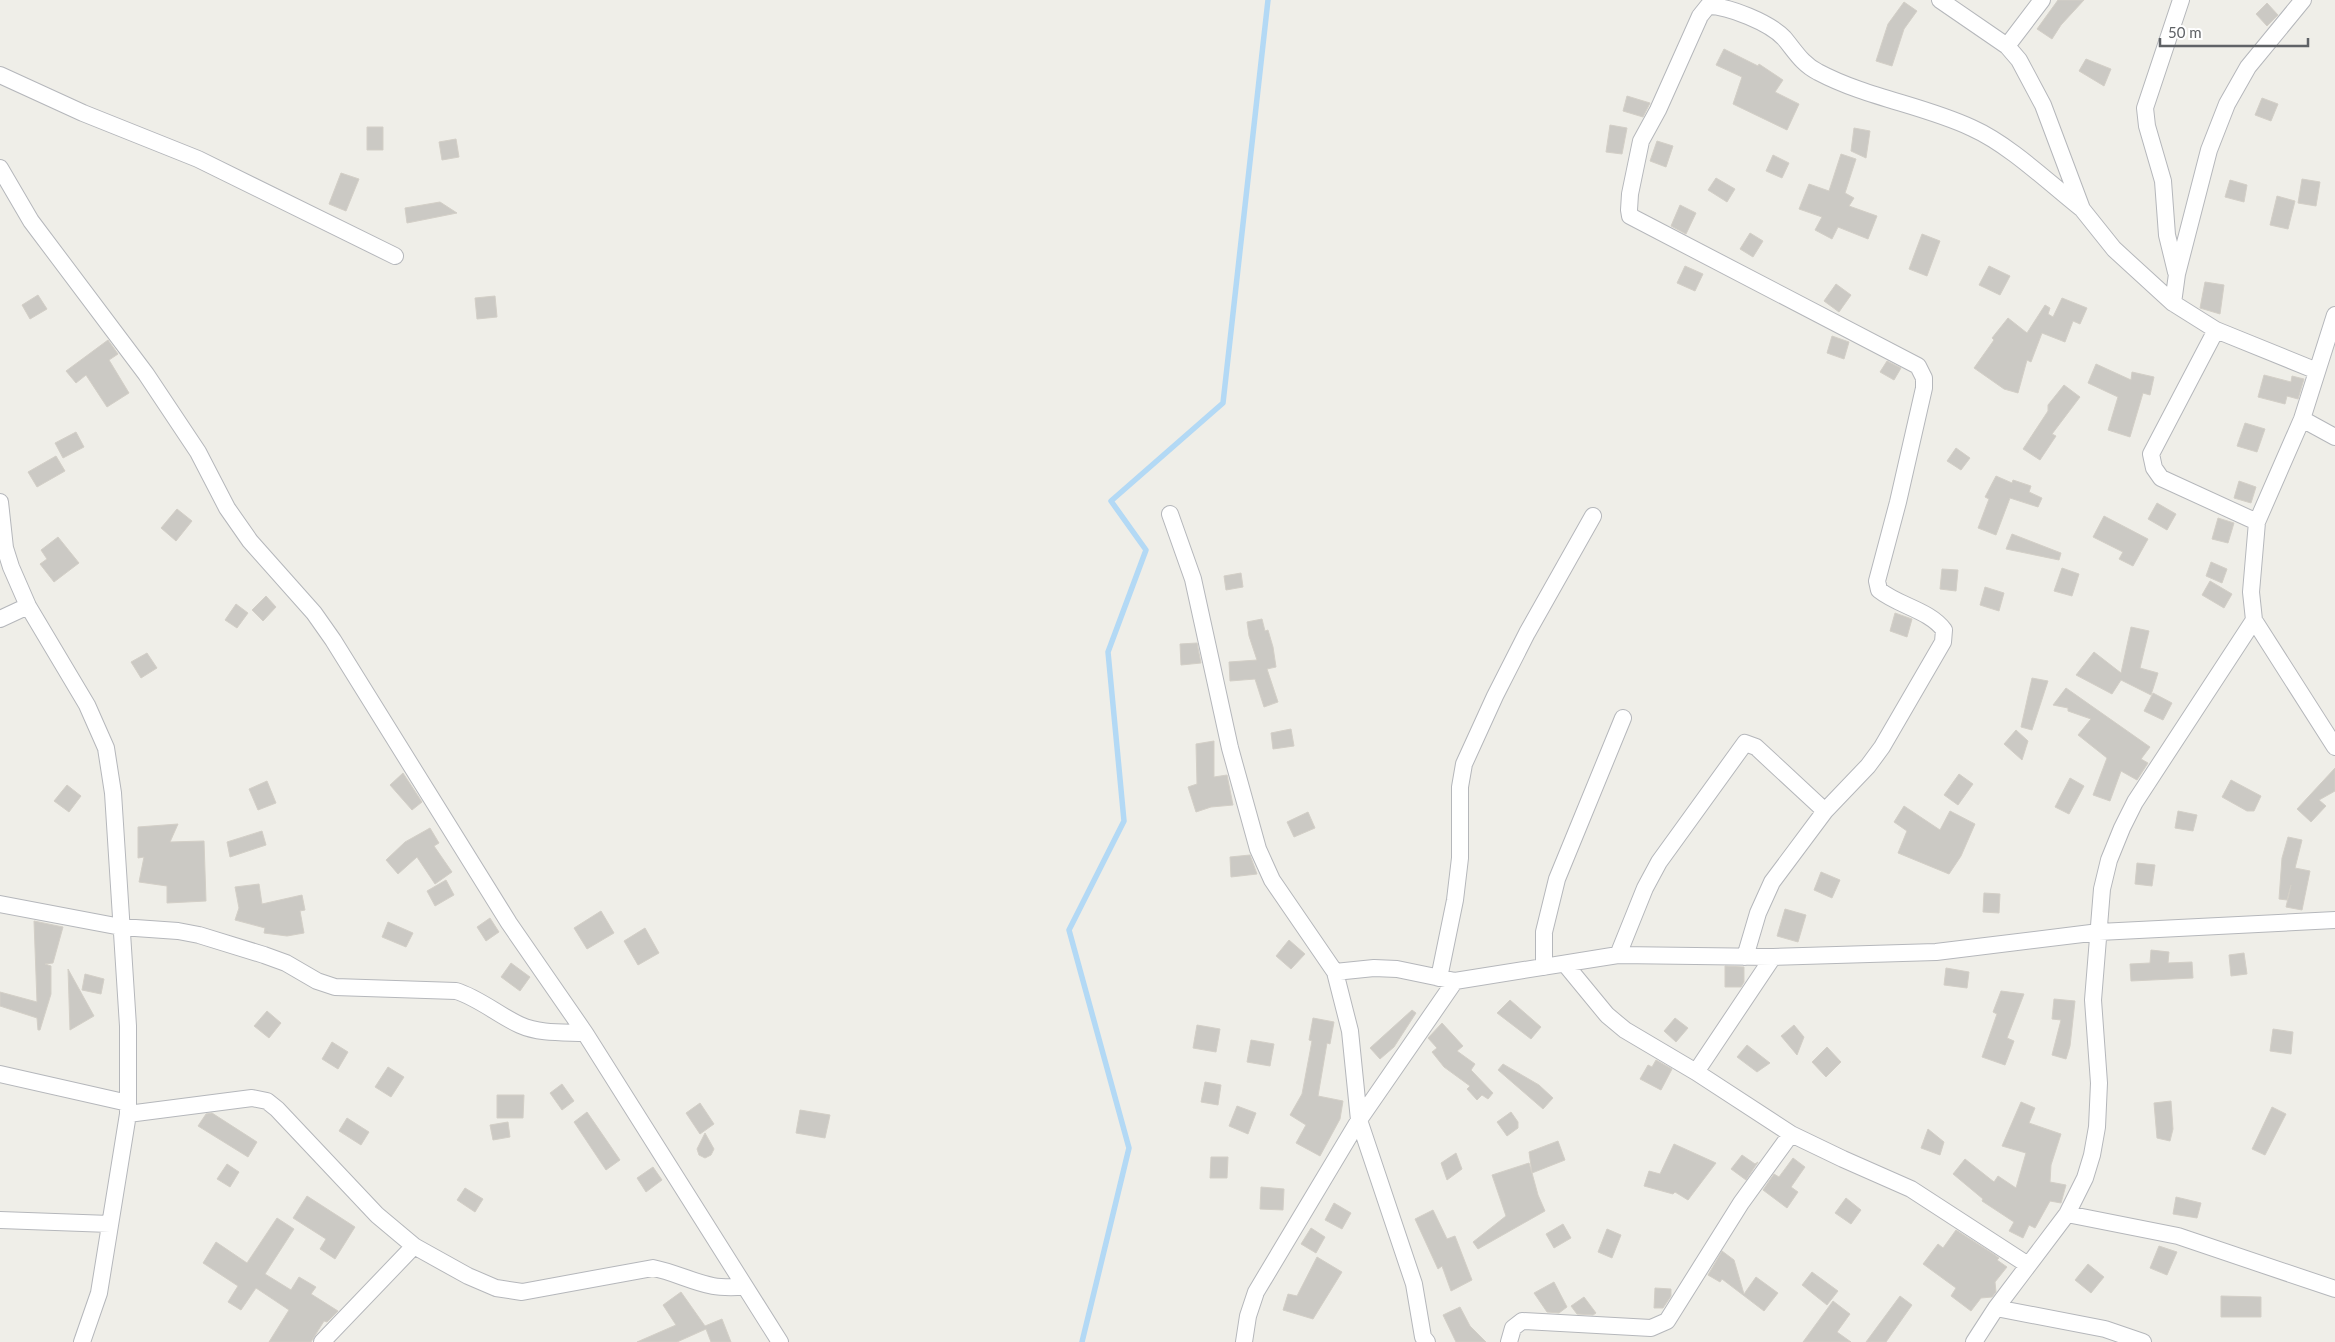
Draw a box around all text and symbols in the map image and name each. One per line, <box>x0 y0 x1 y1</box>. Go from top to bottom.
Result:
scale bar <box>2160 15 2308 47</box>
text: 50 m <box>2168 23 2202 41</box>

